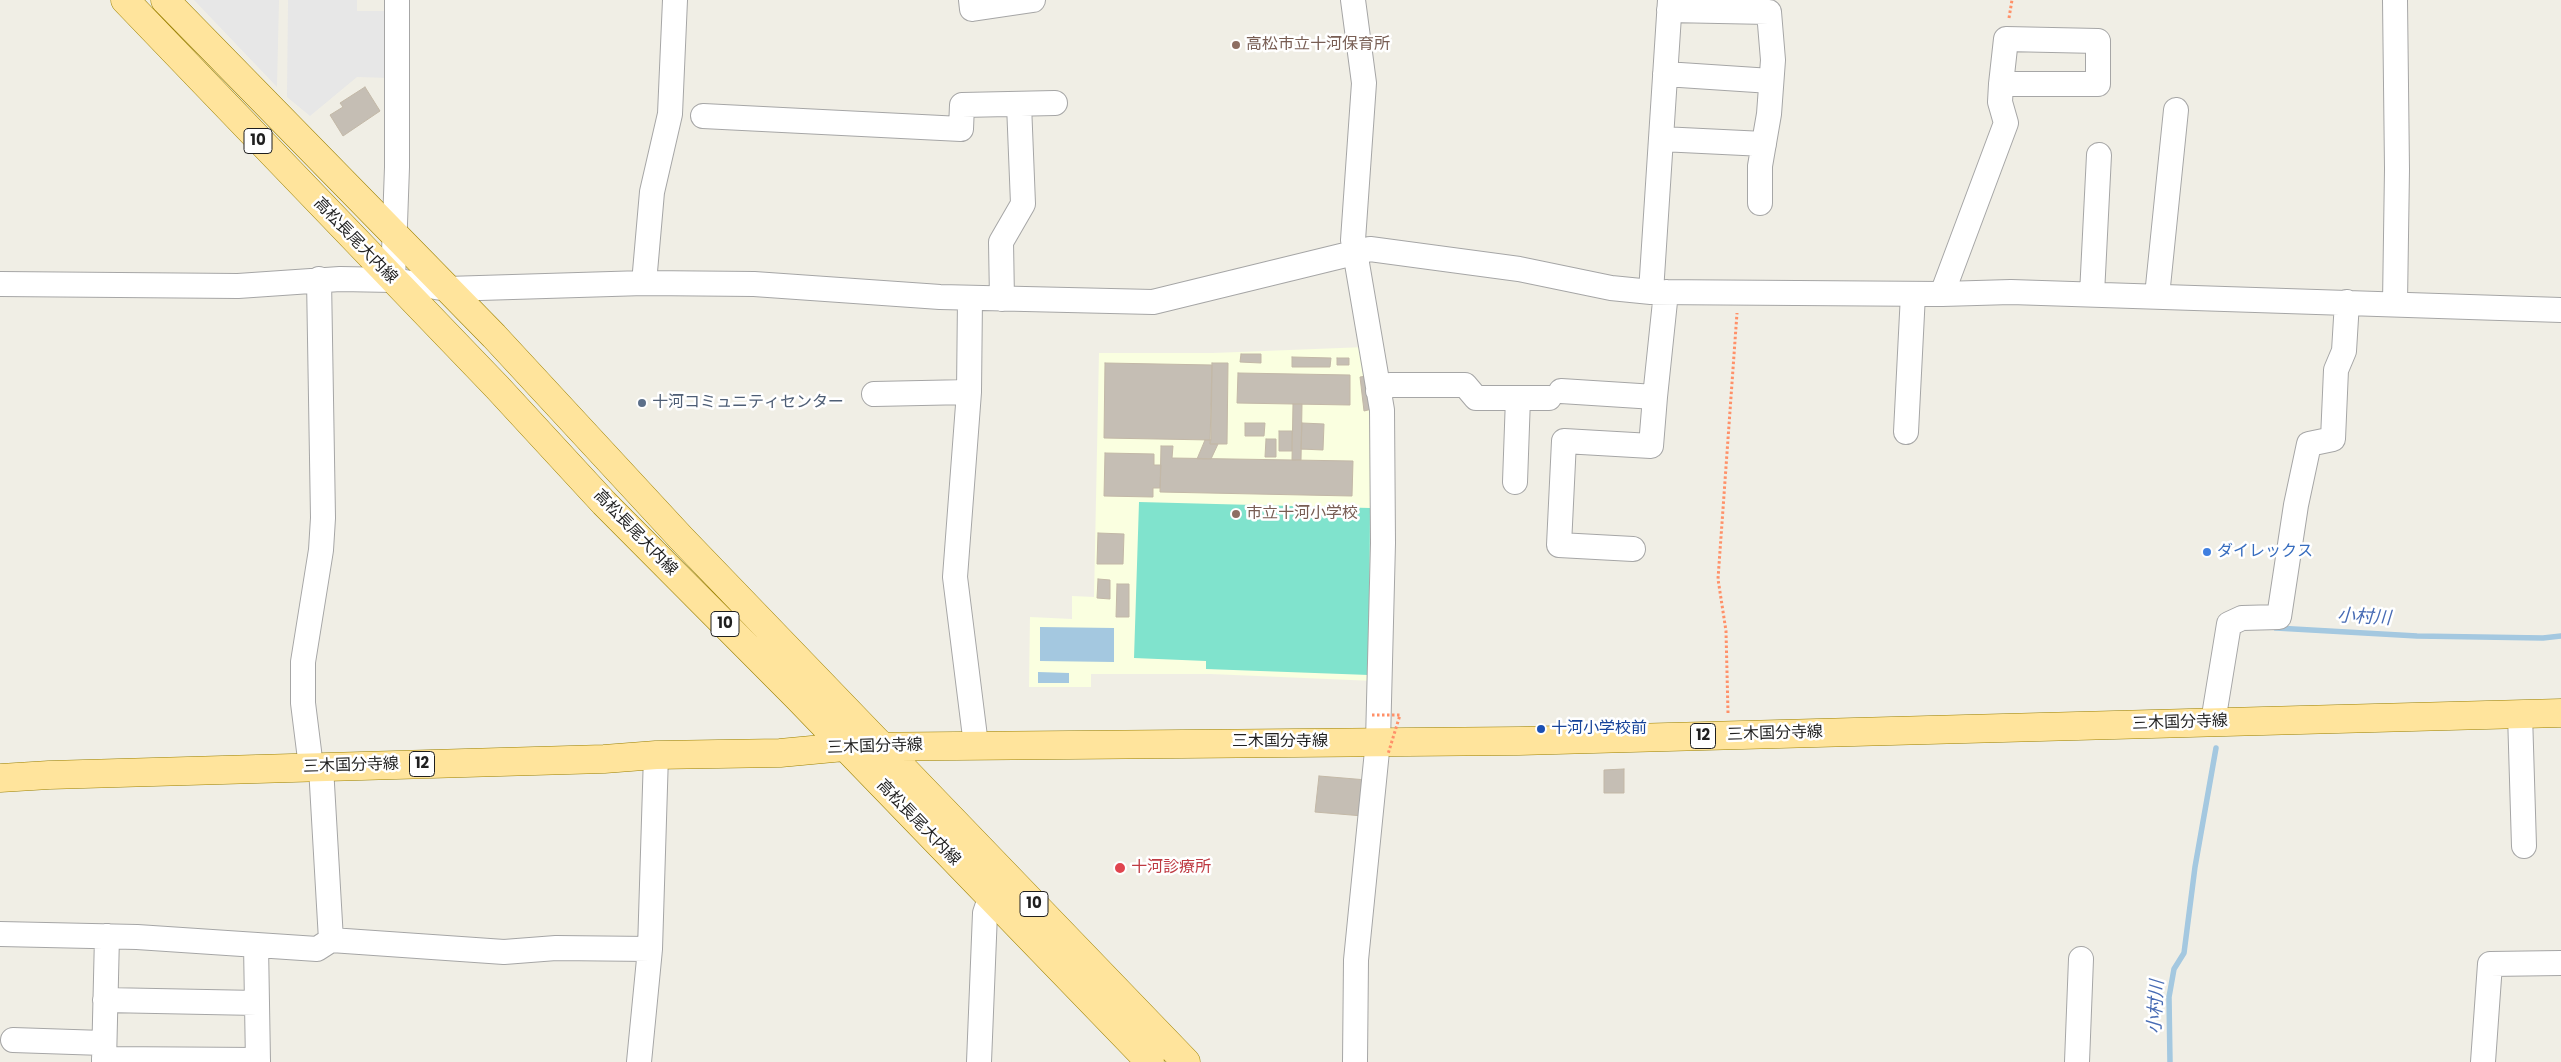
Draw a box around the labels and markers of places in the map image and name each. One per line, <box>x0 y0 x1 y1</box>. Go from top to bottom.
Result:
place label: 高松市立十河保育所 <box>1246 35 1390 55</box>
marker: 高松市立十河保育所 <box>1230 39 1242 51</box>
place label: 十河コミュニティセンター <box>652 393 844 413</box>
marker: 十河コミュニティセンター <box>636 397 648 409</box>
place label: 市立十河小学校 <box>1246 504 1358 524</box>
marker: 市立十河小学校 <box>1230 508 1242 520</box>
place label: ダイレックス <box>2217 542 2313 562</box>
marker: ダイレックス <box>2201 546 2213 558</box>
place label: 十河小学校前 <box>1551 719 1647 739</box>
marker: 十河小学校前 <box>1535 723 1547 735</box>
place label: 十河診療所 <box>1131 858 1211 878</box>
marker: 十河診療所 <box>1113 861 1127 875</box>

